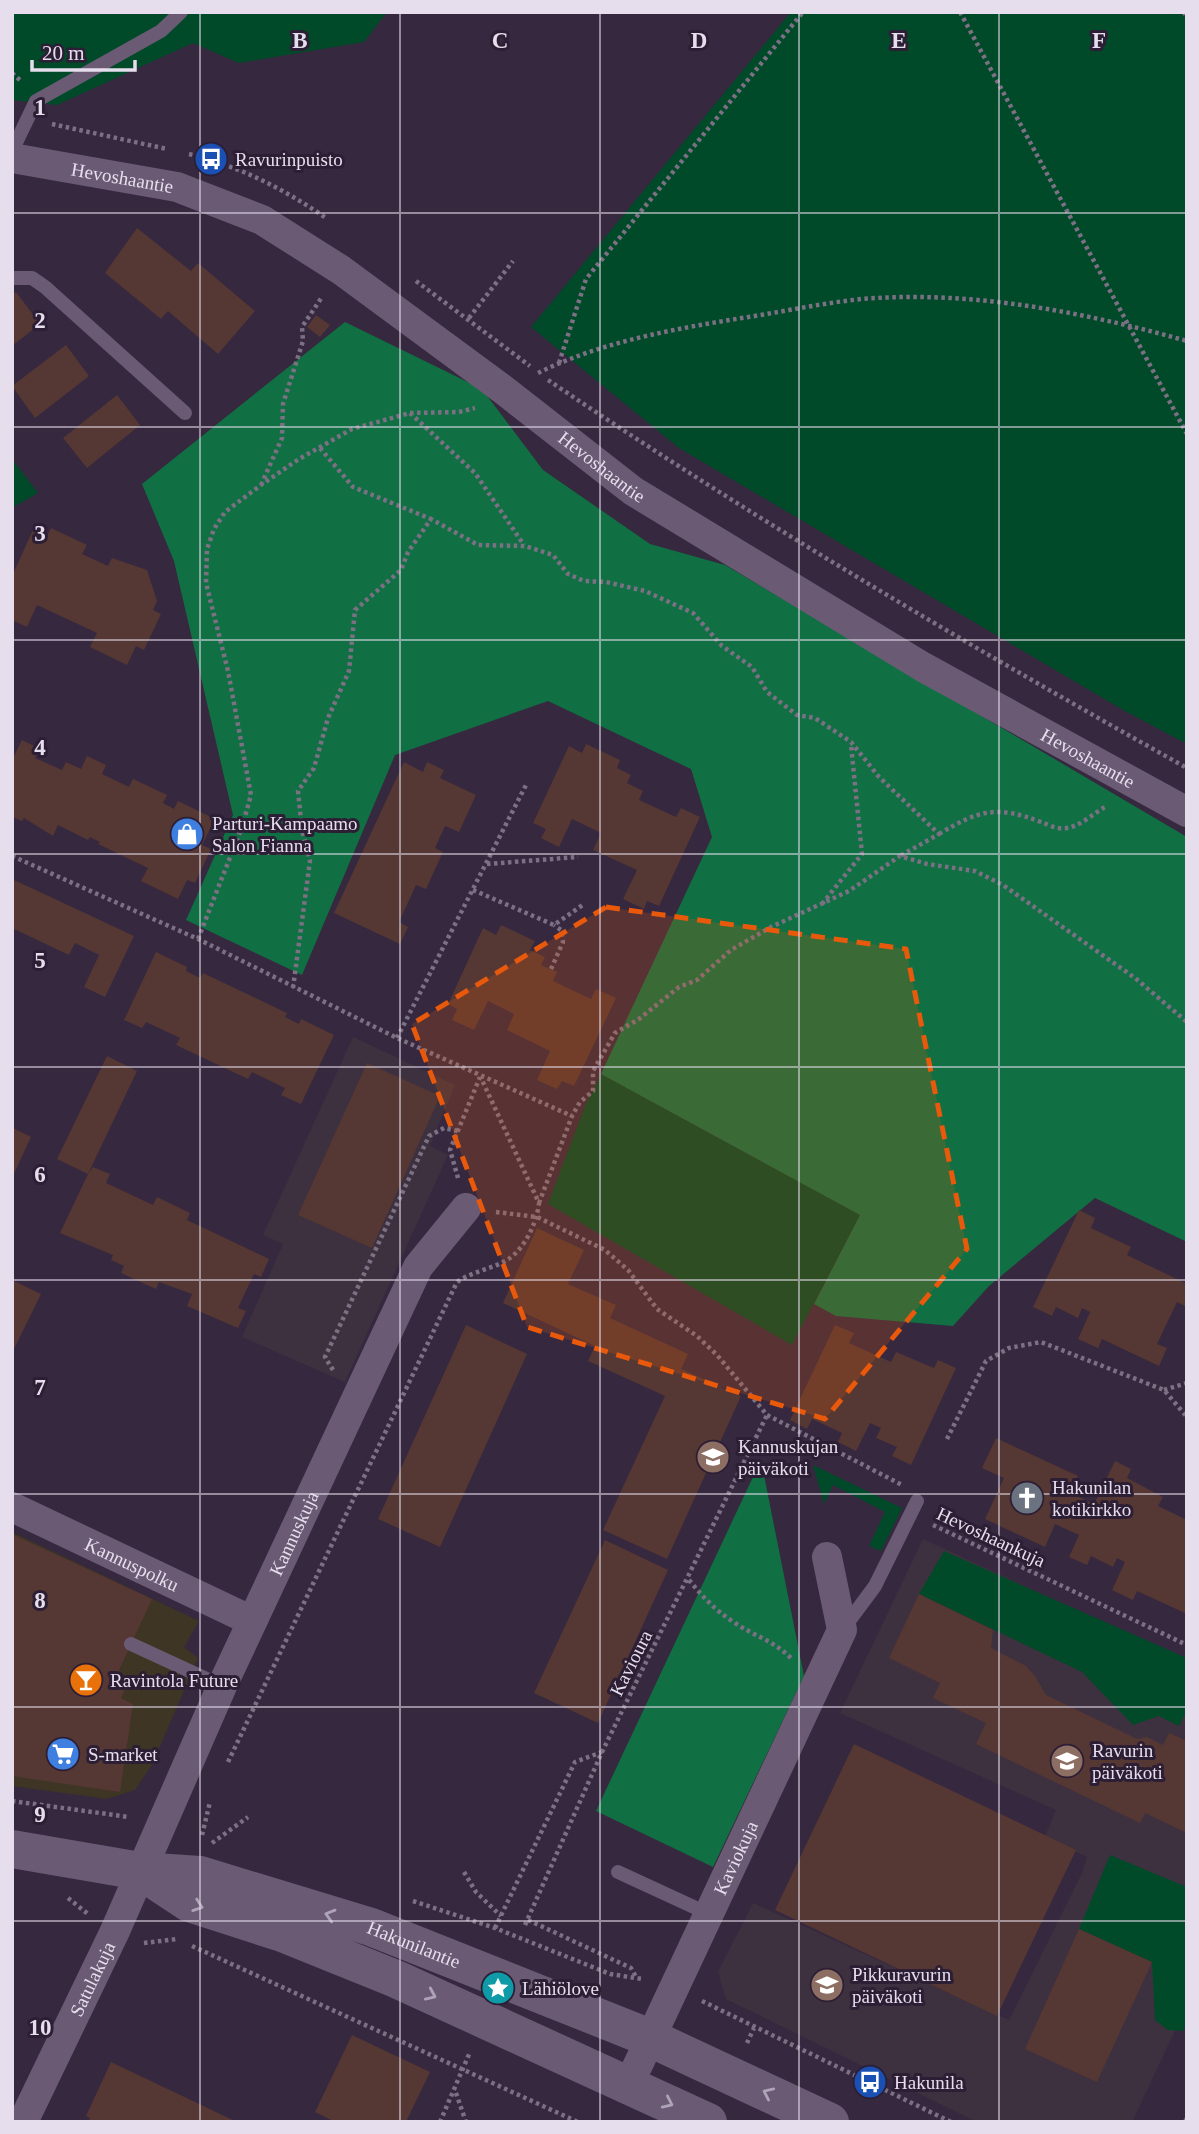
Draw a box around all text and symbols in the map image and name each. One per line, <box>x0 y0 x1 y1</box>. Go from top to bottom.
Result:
scale bar <box>32 28 135 72</box>
text: B <box>292 28 308 53</box>
text: C <box>492 28 508 53</box>
text: D <box>691 28 707 53</box>
text: E <box>891 28 907 53</box>
text: F <box>1092 28 1106 53</box>
text: 20 m <box>42 41 85 65</box>
text: 1 <box>34 95 46 120</box>
bus stop icon: Ravurinpuisto <box>192 140 230 178</box>
place label: Ravurinpuisto <box>235 149 343 170</box>
street label: Hevoshaantie <box>70 158 175 197</box>
text: 2 <box>34 308 46 333</box>
street label: Hevoshaantie <box>555 427 649 506</box>
text: 3 <box>34 521 46 546</box>
street label: Hevoshaantie <box>1038 724 1138 792</box>
text: 4 <box>34 735 46 760</box>
place label: Parturi-Kampaamo Salon Fianna <box>212 813 358 856</box>
shop icon: Parturi-Kampaamo Salon Fianna <box>168 815 206 853</box>
text: 5 <box>34 948 46 973</box>
text: 6 <box>34 1162 46 1187</box>
text: 7 <box>34 1375 46 1400</box>
place label: Kannuskujan päiväkoti <box>738 1436 839 1479</box>
school or university icon: Kannuskujan päiväkoti <box>694 1438 732 1476</box>
place label: Hakunilan kotikirkko <box>1052 1477 1132 1520</box>
church icon: Hakunilan kotikirkko <box>1008 1479 1046 1517</box>
street label: Kannuskuja <box>265 1487 322 1579</box>
street label: Hevoshaankuja <box>933 1503 1049 1572</box>
street label: Kannuspolku <box>82 1533 183 1596</box>
text: 8 <box>34 1588 46 1613</box>
street label: Kavioura <box>606 1626 657 1699</box>
bar icon: Ravintola Future <box>67 1661 105 1699</box>
place label: Ravintola Future <box>110 1670 238 1691</box>
supermarket icon: S-market <box>44 1735 82 1773</box>
place label: Ravurin päiväkoti <box>1092 1740 1163 1783</box>
school or university icon: Ravurin päiväkoti <box>1048 1742 1086 1780</box>
place label: S-market <box>88 1744 158 1765</box>
text: 9 <box>34 1802 46 1827</box>
street label: Kaviokuja <box>709 1817 762 1898</box>
one-way arrow <box>192 1898 204 1912</box>
one-way arrow <box>325 1909 337 1924</box>
street label: Hakunilantie <box>364 1916 463 1972</box>
street label: Satulakuja <box>65 1938 119 2019</box>
place label: Pikkuravurin päiväkoti <box>852 1964 952 2007</box>
school or university icon: Pikkuravurin päiväkoti <box>808 1966 846 2004</box>
place icon: Lähiölove <box>479 1969 517 2007</box>
place label: Lähiölove <box>522 1978 599 1999</box>
one-way arrow <box>424 1987 436 2001</box>
text: 10 <box>29 2015 52 2040</box>
bus stop icon: Hakunila <box>851 2063 889 2101</box>
place label: Hakunila <box>894 2072 964 2093</box>
one-way arrow <box>763 2087 775 2101</box>
one-way arrow <box>661 2095 674 2109</box>

